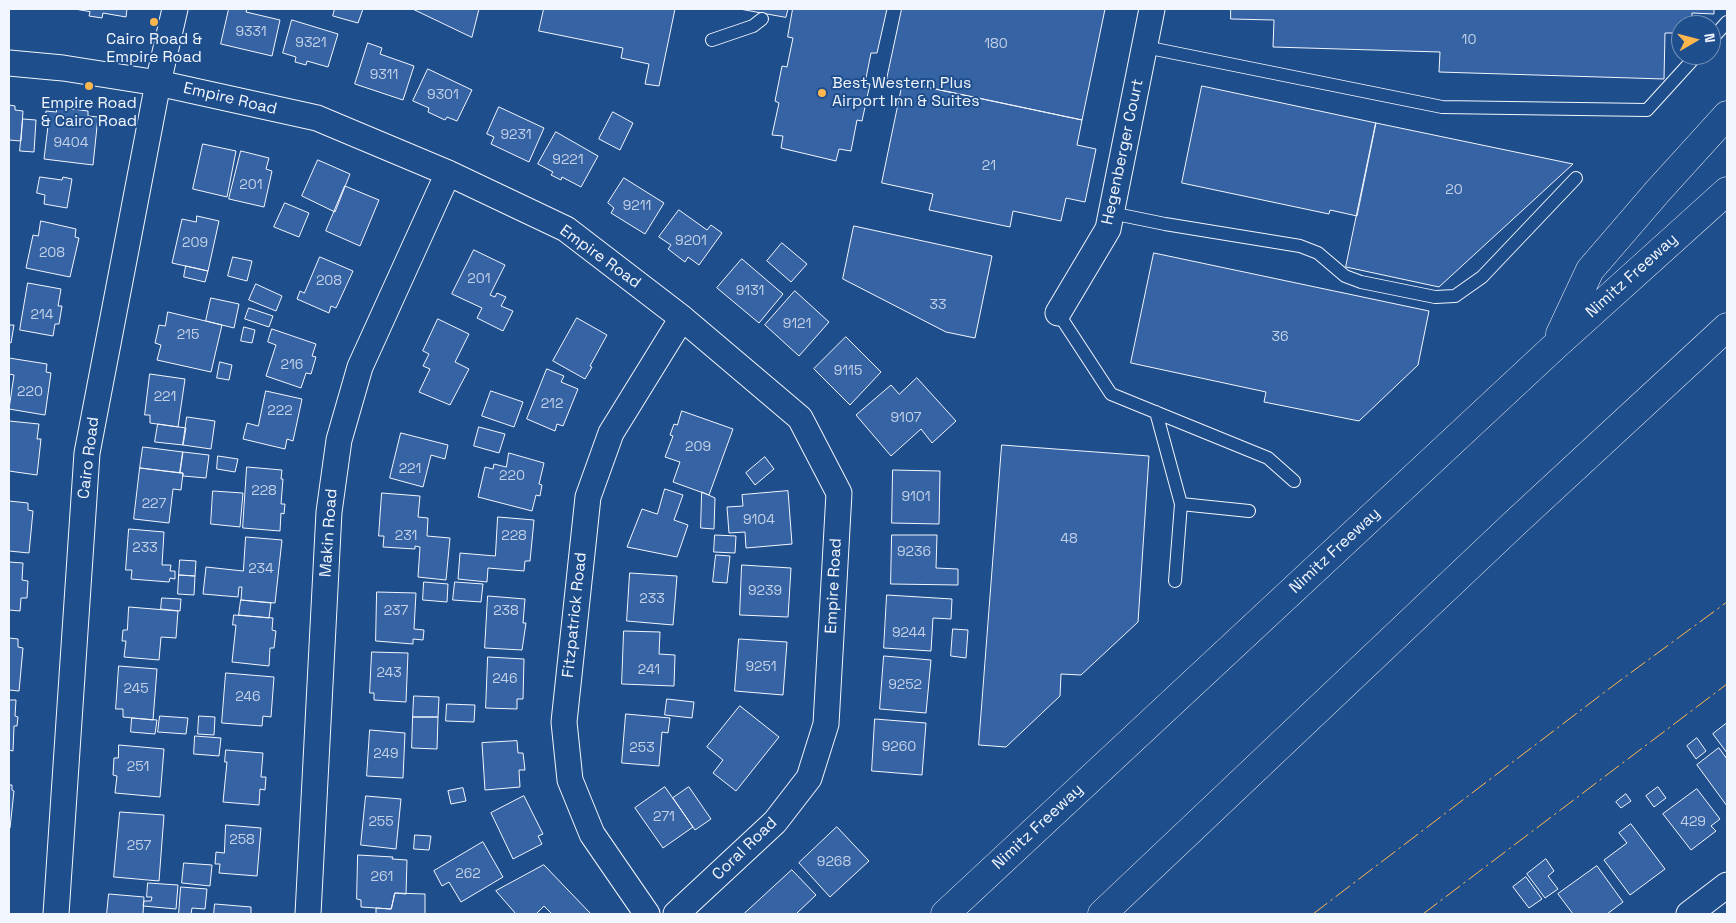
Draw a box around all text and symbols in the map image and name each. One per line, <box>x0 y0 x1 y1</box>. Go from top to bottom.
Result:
north arrow <box>1671 15 1721 65</box>
marker: Cairo Road & Empire Road <box>148 16 160 28</box>
house number: 9331 <box>235 24 267 40</box>
place label: Cairo Road & Empire Road <box>106 30 202 68</box>
house number: 10 <box>1462 32 1476 48</box>
text: N <box>1700 32 1719 44</box>
house number: 9321 <box>295 35 327 51</box>
house number: 180 <box>984 36 1008 52</box>
house number: 9311 <box>370 67 398 83</box>
place label: Best Western Plus Airport Inn & Suites <box>832 74 980 112</box>
street label: Hegenberger Court <box>1098 77 1148 227</box>
street label: Empire Road <box>181 79 279 119</box>
marker: Empire Road & Cairo Road <box>83 80 95 92</box>
house number: 9301 <box>427 87 459 103</box>
marker: Best Western Plus Airport Inn & Suites <box>816 87 828 99</box>
place label: Empire Road & Cairo Road <box>41 94 137 132</box>
house number: 9231 <box>500 127 532 143</box>
house number: 9404 <box>53 135 89 151</box>
house number: 9221 <box>552 152 584 168</box>
house number: 21 <box>982 158 996 174</box>
house number: 201 <box>239 177 263 193</box>
house number: 20 <box>1445 182 1463 198</box>
house number: 9211 <box>623 198 651 214</box>
street label: Empire Road <box>556 221 644 293</box>
street label: Nimitz Freeway <box>1582 230 1682 322</box>
house number: 9201 <box>675 233 707 249</box>
house number: 209 <box>182 235 208 251</box>
house number: 208 <box>39 245 65 261</box>
house number: 201 <box>467 271 491 287</box>
house number: 208 <box>316 273 342 289</box>
house number: 9131 <box>736 283 764 299</box>
house number: 33 <box>930 297 946 313</box>
house number: 214 <box>30 307 54 323</box>
house number: 9121 <box>783 316 811 332</box>
house number: 215 <box>177 327 199 343</box>
house number: 36 <box>1271 329 1289 345</box>
house number: 216 <box>281 357 303 373</box>
house number: 9115 <box>834 363 862 379</box>
house number: 220 <box>17 384 43 400</box>
house number: 221 <box>154 389 176 405</box>
house number: 212 <box>541 396 563 412</box>
house number: 222 <box>267 403 293 419</box>
house number: 9107 <box>890 410 922 426</box>
street label: Cairo Road <box>74 416 104 500</box>
house number: 209 <box>685 439 711 455</box>
house number: 221 <box>399 461 421 477</box>
house number: 220 <box>499 468 525 484</box>
house number: 228 <box>251 483 277 499</box>
street label: Makin Road <box>316 488 342 578</box>
house number: 9101 <box>901 489 931 505</box>
house number: 227 <box>142 496 166 512</box>
street label: Nimitz Freeway <box>1286 504 1384 598</box>
house number: 9104 <box>743 512 775 528</box>
house number: 231 <box>395 528 417 544</box>
house number: 228 <box>501 528 527 544</box>
house number: 48 <box>1060 531 1078 547</box>
street label: Empire Road <box>822 538 846 634</box>
house number: 233 <box>132 540 158 556</box>
house number: 9236 <box>897 544 931 560</box>
street label: Fitzpatrick Road <box>559 551 591 679</box>
house number: 234 <box>248 561 274 577</box>
house number: 9239 <box>748 583 782 599</box>
house number: 233 <box>639 591 665 607</box>
house number: 237 <box>384 603 408 619</box>
house number: 238 <box>493 603 519 619</box>
house number: 9244 <box>892 625 926 641</box>
house number: 9251 <box>745 659 777 675</box>
house number: 241 <box>638 662 660 678</box>
house number: 243 <box>376 665 402 681</box>
house number: 246 <box>492 671 518 687</box>
house number: 9252 <box>888 677 922 693</box>
house number: 245 <box>123 681 149 697</box>
house number: 246 <box>235 689 261 705</box>
house number: 9260 <box>882 739 916 755</box>
house number: 253 <box>629 740 655 756</box>
house number: 249 <box>373 746 399 762</box>
house number: 251 <box>127 759 149 775</box>
street label: Nimitz Freeway <box>989 780 1087 874</box>
house number: 271 <box>653 809 675 825</box>
street label: Coral Road <box>709 813 781 885</box>
house number: 255 <box>368 814 394 830</box>
house number: 429 <box>1680 814 1706 830</box>
house number: 258 <box>229 832 255 848</box>
house number: 257 <box>127 838 151 854</box>
house number: 9268 <box>817 854 851 870</box>
house number: 262 <box>455 866 481 882</box>
house number: 261 <box>371 869 393 885</box>

